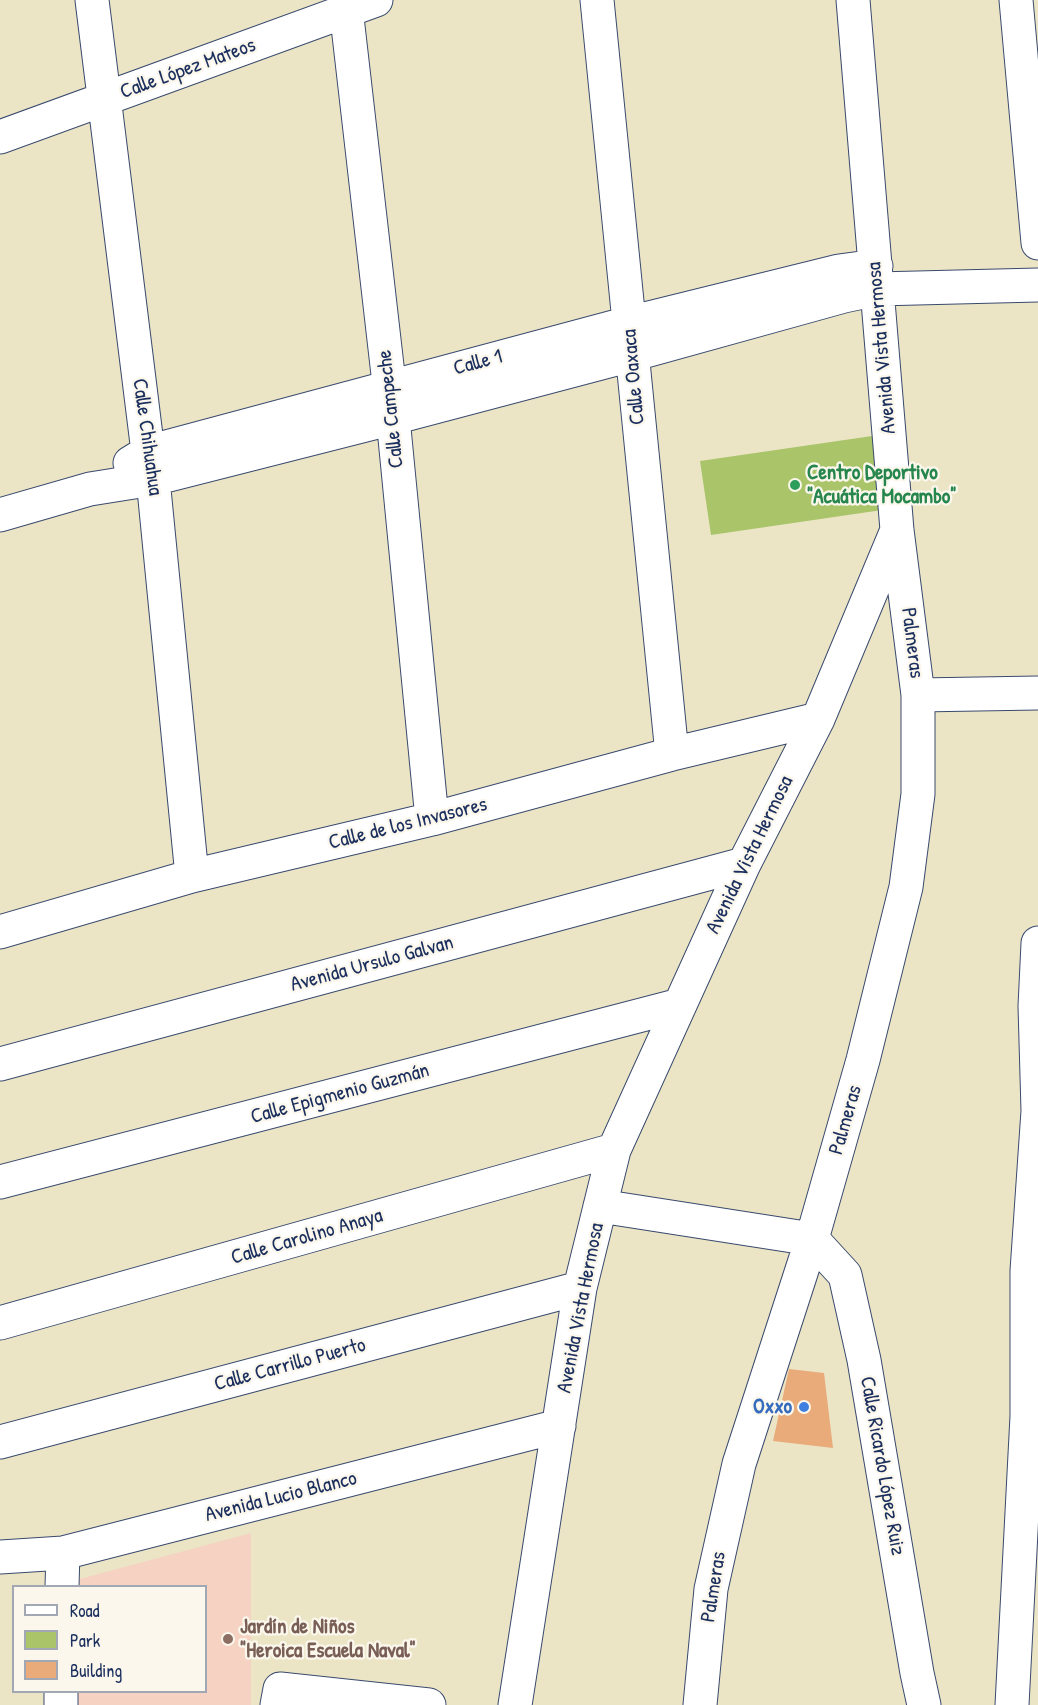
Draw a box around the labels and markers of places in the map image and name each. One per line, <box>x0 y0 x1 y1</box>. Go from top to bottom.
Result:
place label: Centro Deportivo "Acuática Mocambo" <box>807 460 957 510</box>
marker: Centro Deportivo "Acuática Mocambo" <box>788 478 802 492</box>
place label: Oxxo <box>753 1394 792 1420</box>
marker: Oxxo <box>797 1400 811 1414</box>
place label: Jardín de Niños "Heroica Escuela Naval" <box>240 1614 416 1664</box>
marker: Jardín de Niños "Heroica Escuela Naval" <box>221 1632 235 1646</box>

